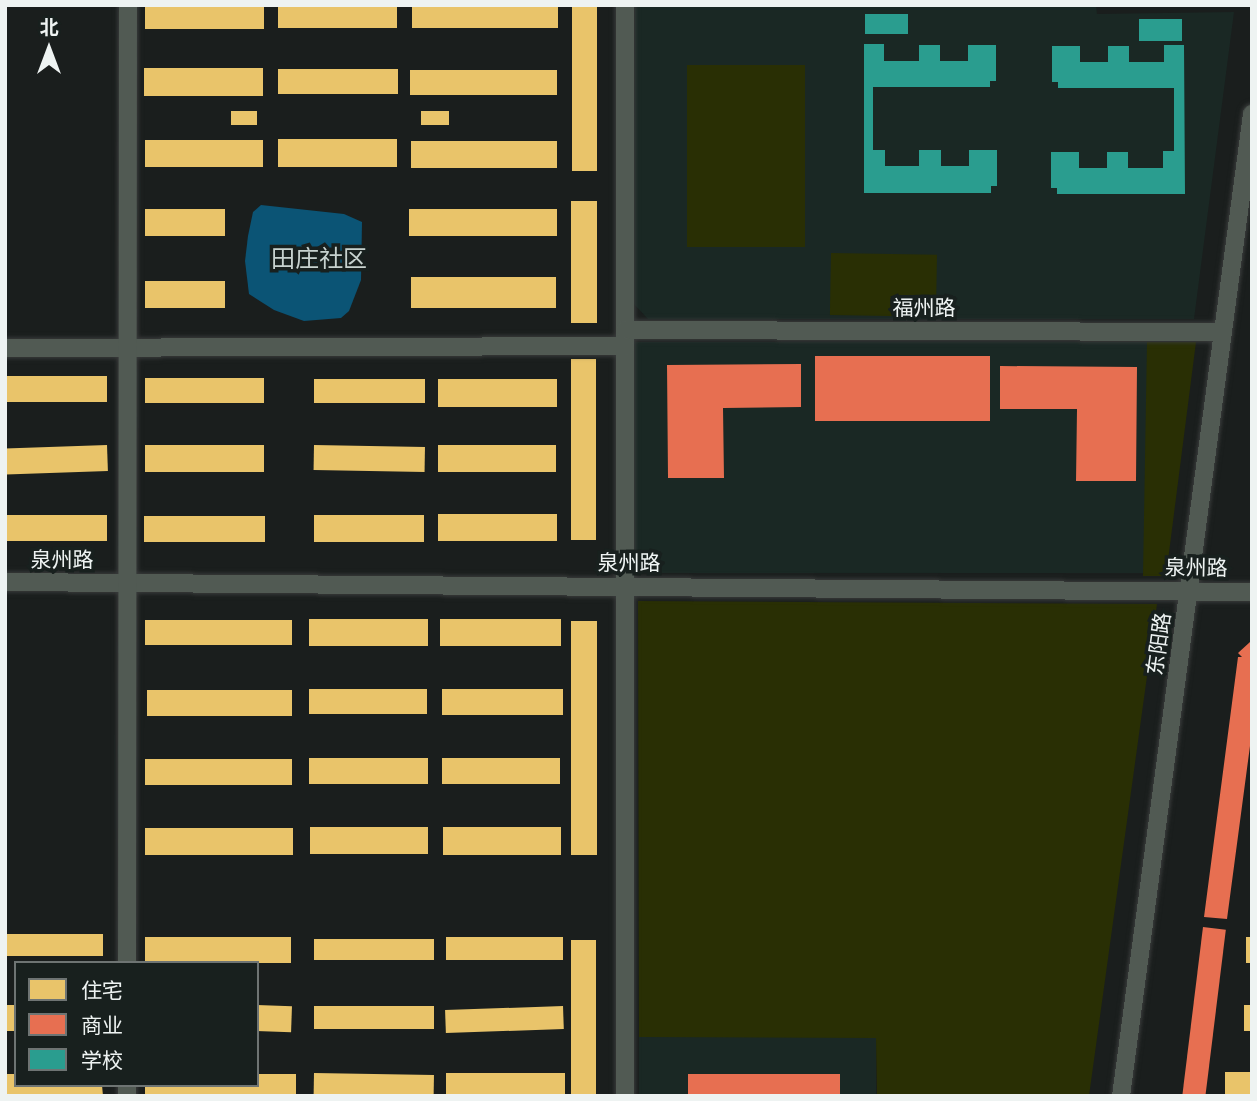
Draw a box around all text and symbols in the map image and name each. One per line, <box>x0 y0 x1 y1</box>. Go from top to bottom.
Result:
north arrow <box>14 14 84 84</box>
text: 北 <box>39 15 59 40</box>
district label: 田庄社区 <box>271 245 367 273</box>
street label: 福州路 <box>893 295 955 321</box>
street label: 泉州路 <box>31 547 93 573</box>
street label: 泉州路 <box>598 550 660 576</box>
street label: 泉州路 <box>1164 555 1228 581</box>
street label: 东阳路 <box>1142 611 1176 677</box>
legend <box>14 961 259 1087</box>
text: 住宅 <box>81 977 123 1005</box>
text: 商业 <box>81 1012 123 1040</box>
text: 学校 <box>81 1047 123 1075</box>

